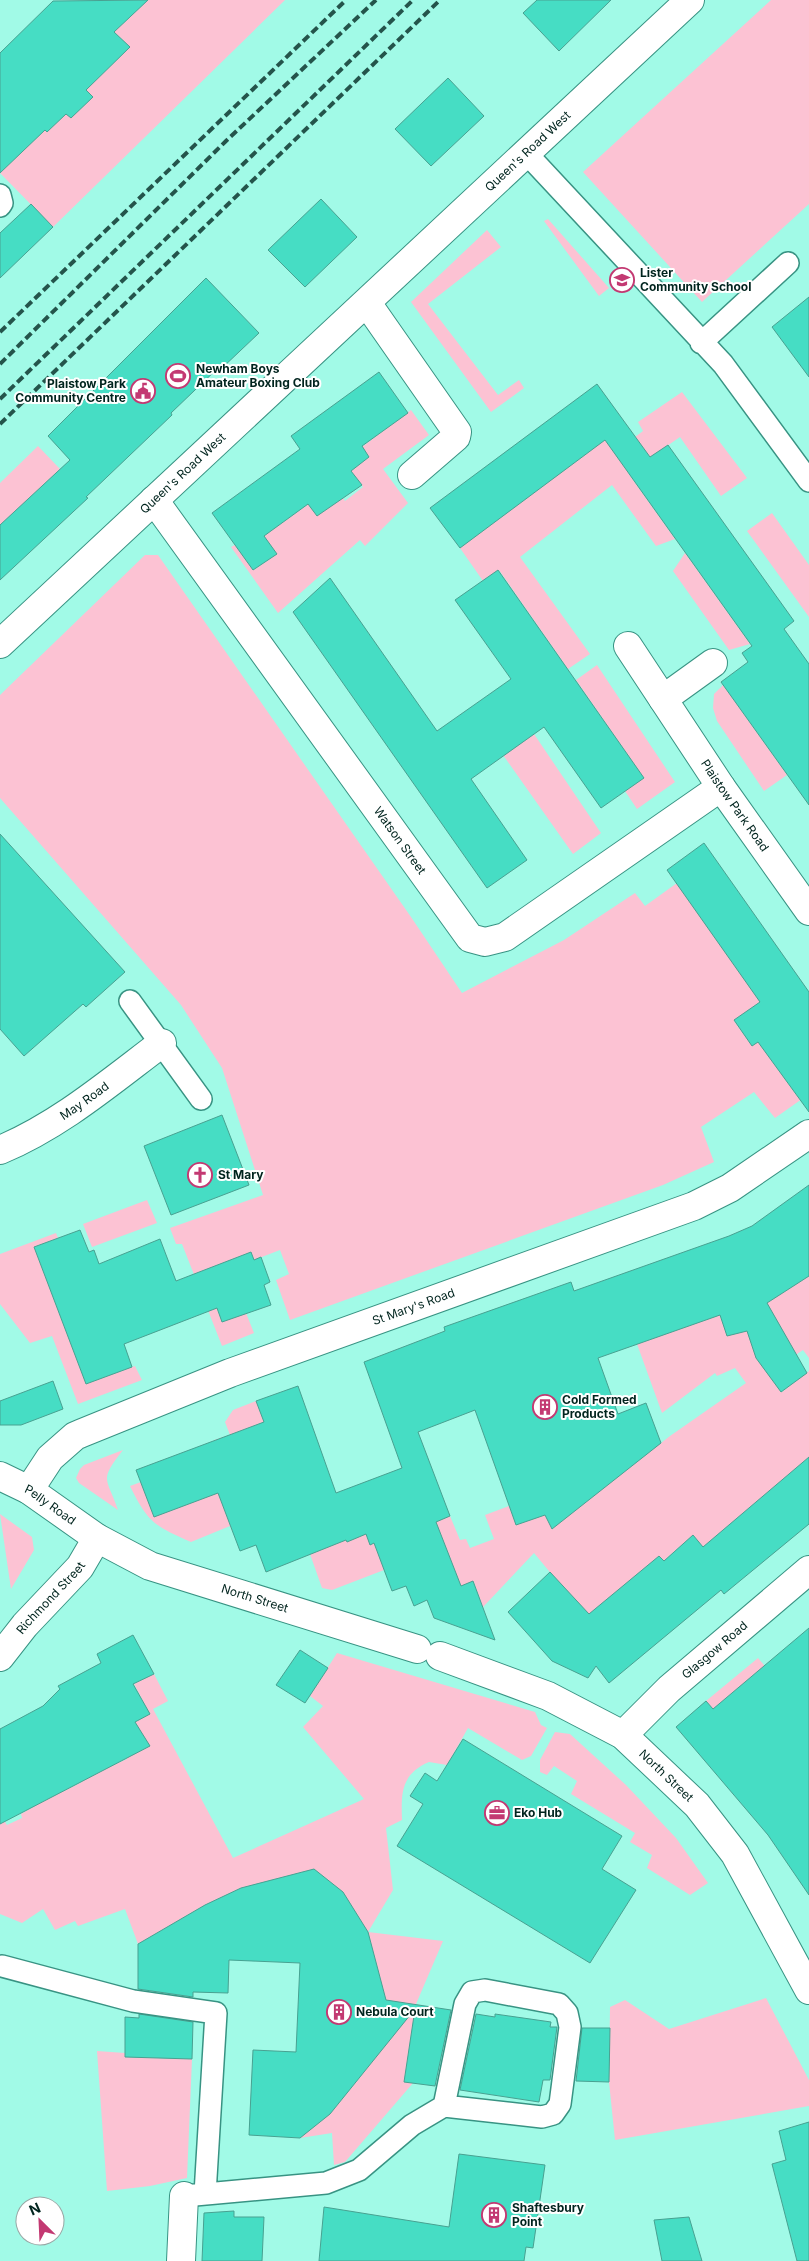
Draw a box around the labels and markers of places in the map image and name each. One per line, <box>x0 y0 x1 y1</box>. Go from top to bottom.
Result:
place label: Lister Community School <box>640 265 751 294</box>
school or university icon: Lister Community School <box>609 267 635 293</box>
place label: Newham Boys Amateur Boxing Club <box>196 361 320 390</box>
sports icon: Newham Boys Amateur Boxing Club <box>165 363 191 389</box>
place label: Plaistow Park Community Centre <box>15 376 126 405</box>
public building icon: Plaistow Park Community Centre <box>130 378 156 404</box>
church icon: St Mary <box>187 1162 213 1188</box>
place label: St Mary <box>218 1167 264 1182</box>
place label: Cold Formed Products <box>562 1392 637 1421</box>
building icon: Cold Formed Products <box>532 1394 558 1420</box>
office icon: Eko Hub <box>484 1800 510 1826</box>
place label: Eko Hub <box>514 1805 563 1820</box>
building icon: Nebula Court <box>326 1999 352 2025</box>
place label: Nebula Court <box>356 2004 434 2019</box>
place label: Shaftesbury Point <box>512 2200 585 2229</box>
building icon: Shaftesbury Point <box>481 2202 507 2228</box>

